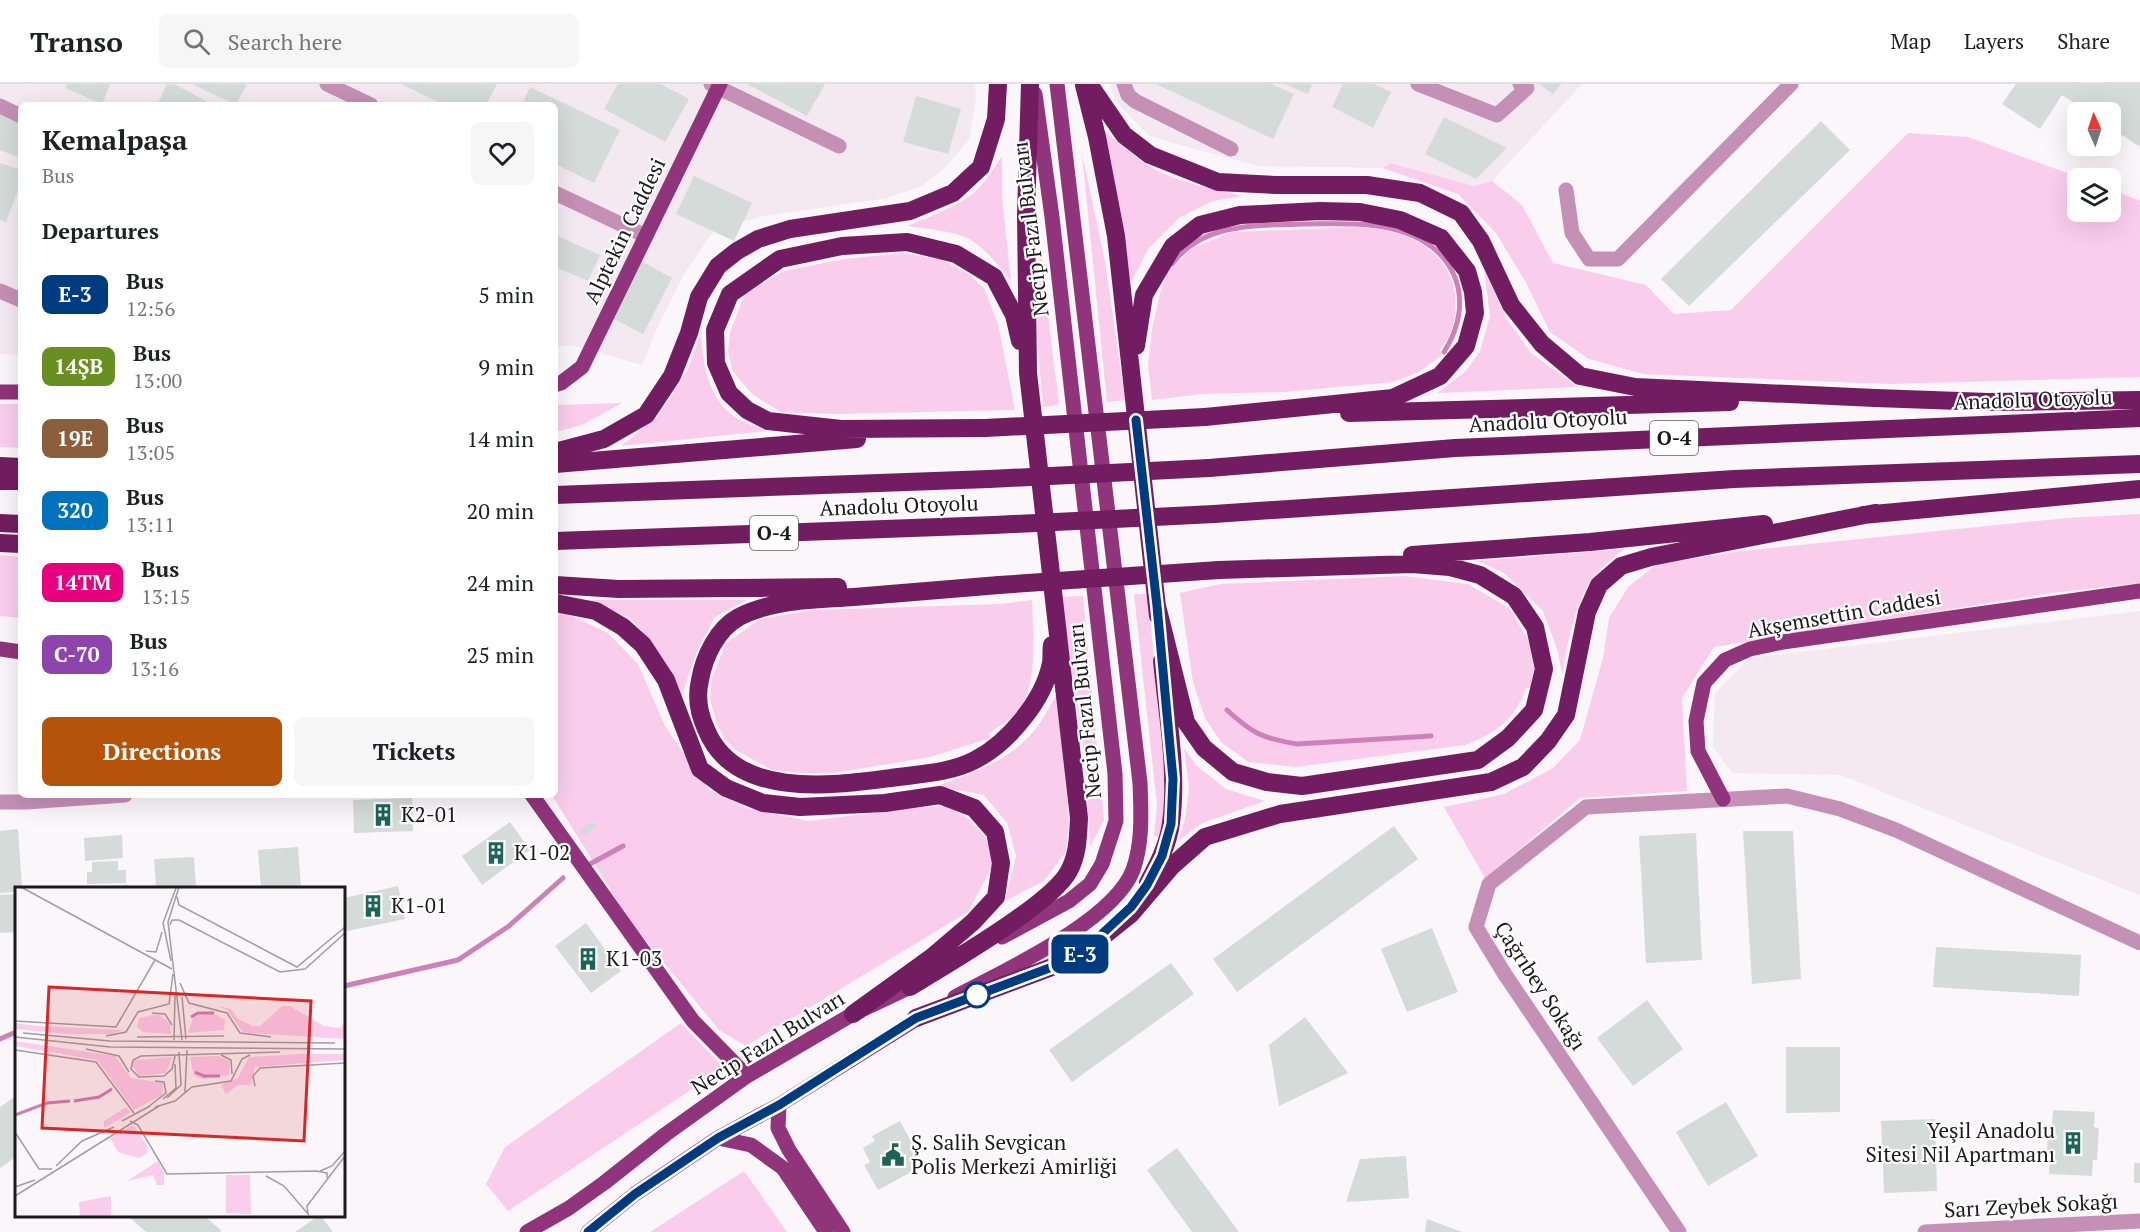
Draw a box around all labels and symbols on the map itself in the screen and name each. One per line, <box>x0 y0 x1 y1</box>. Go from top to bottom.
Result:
north arrow <box>2067 102 2121 156</box>
street label: Necip Fazıl Bulvarı <box>1005 140 1055 318</box>
street label: Alptekin Caddesi <box>577 153 671 308</box>
street label: Anadolu Otoyolu <box>1953 382 2113 416</box>
street label: Anadolu Otoyolu <box>1468 402 1628 438</box>
road number: O-4 <box>1650 421 1698 455</box>
street label: Anadolu Otoyolu <box>819 488 979 522</box>
road number: O-4 <box>750 516 798 550</box>
street label: Akşemsettin Caddesi <box>1745 582 1943 644</box>
street label: Necip Fazıl Bulvarı <box>1061 622 1107 800</box>
place label: K2-01 <box>401 800 457 828</box>
building icon: K2-01 <box>370 802 396 828</box>
place label: K1-02 <box>514 838 570 866</box>
building icon: K1-02 <box>483 840 509 866</box>
inset map <box>15 887 345 1217</box>
place label: K1-01 <box>391 891 447 919</box>
building icon: K1-01 <box>360 893 386 919</box>
street label: Çağrıbey Sokağı <box>1489 916 1593 1055</box>
line badge: E-3 <box>1046 934 1114 974</box>
place label: K1-03 <box>606 944 662 972</box>
building icon: K1-03 <box>575 946 601 972</box>
unlabelled marker <box>964 982 990 1008</box>
street label: Necip Fazıl Bulvarı <box>685 984 850 1101</box>
place label: Yeşil Anadolu Sitesi Nil Apartmanı <box>1866 1116 2055 1168</box>
place label: Ş. Salih Sevgican Polis Merkezi Amirliği <box>911 1128 1117 1180</box>
building icon: Yeşil Anadolu Sitesi Nil Apartmanı <box>2060 1130 2086 1156</box>
public building icon: Ş. Salih Sevgican Polis Merkezi Amirliği <box>880 1142 906 1168</box>
street label: Sarı Zeybek Sokağı <box>1943 1186 2119 1224</box>

